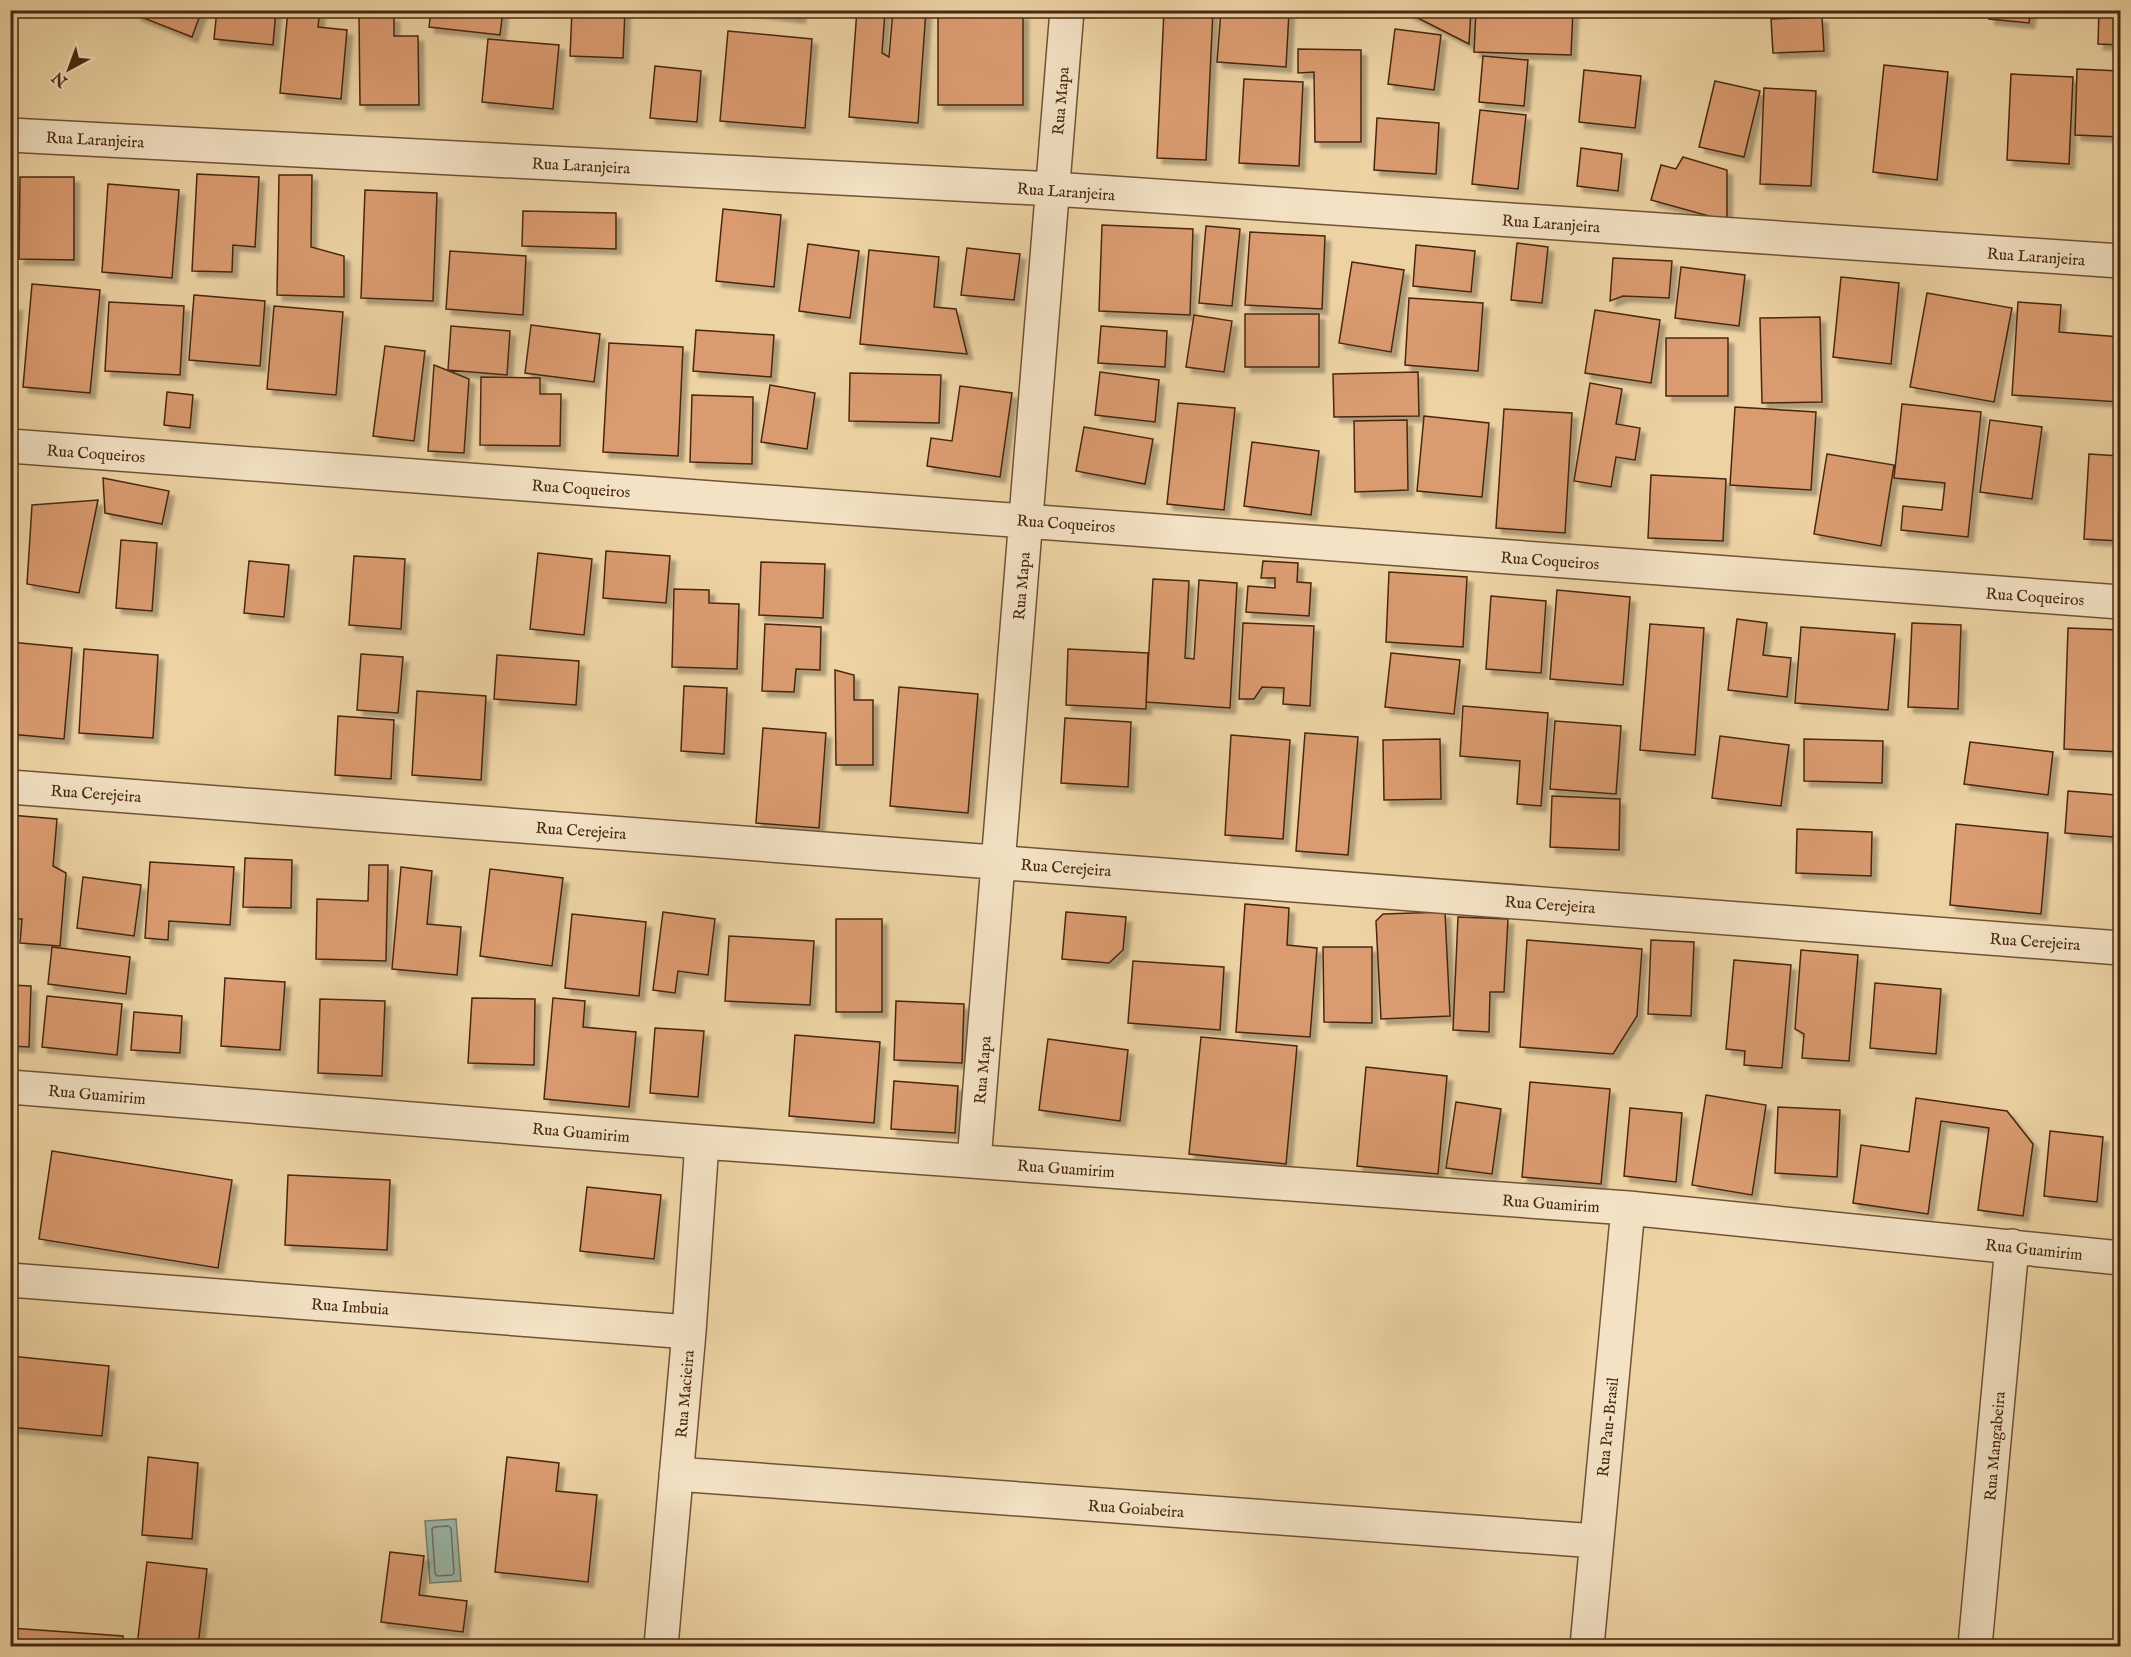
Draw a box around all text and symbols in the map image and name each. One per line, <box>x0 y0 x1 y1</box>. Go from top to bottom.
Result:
north arrow <box>39 39 99 99</box>
street label: Rua Mapa <box>1049 66 1075 136</box>
text: N <box>49 67 73 92</box>
street label: Rua Laranjeira <box>45 128 145 154</box>
street label: Rua Laranjeira <box>531 154 631 180</box>
street label: Rua Laranjeira <box>1016 180 1116 206</box>
street label: Rua Laranjeira <box>1501 212 1601 238</box>
street label: Rua Laranjeira <box>1986 245 2086 271</box>
street label: Rua Coqueiros <box>46 442 146 468</box>
street label: Rua Coqueiros <box>531 477 631 503</box>
street label: Rua Coqueiros <box>1016 512 1116 538</box>
street label: Rua Coqueiros <box>1500 549 1600 575</box>
street label: Rua Mapa <box>1010 551 1036 621</box>
street label: Rua Coqueiros <box>1985 585 2085 611</box>
street label: Rua Cerejeira <box>50 782 142 808</box>
street label: Rua Cerejeira <box>535 819 627 845</box>
street label: Rua Cerejeira <box>1020 856 1112 882</box>
street label: Rua Cerejeira <box>1504 893 1596 919</box>
street label: Rua Cerejeira <box>1989 930 2081 956</box>
street label: Rua Mapa <box>971 1035 997 1105</box>
street label: Rua Guamirim <box>47 1082 146 1110</box>
street label: Rua Guamirim <box>531 1120 630 1148</box>
street label: Rua Guamirim <box>1016 1157 1115 1183</box>
street label: Rua Guamirim <box>1501 1192 1600 1218</box>
street label: Rua Guamirim <box>1984 1236 2084 1266</box>
street label: Rua Imbuia <box>310 1295 390 1321</box>
street label: Rua Macieira <box>672 1349 700 1439</box>
street label: Rua Pau-Brasil <box>1594 1376 1624 1478</box>
street label: Rua Mangabeira <box>1981 1391 2011 1502</box>
street label: Rua Goiabeira <box>1087 1497 1185 1523</box>

